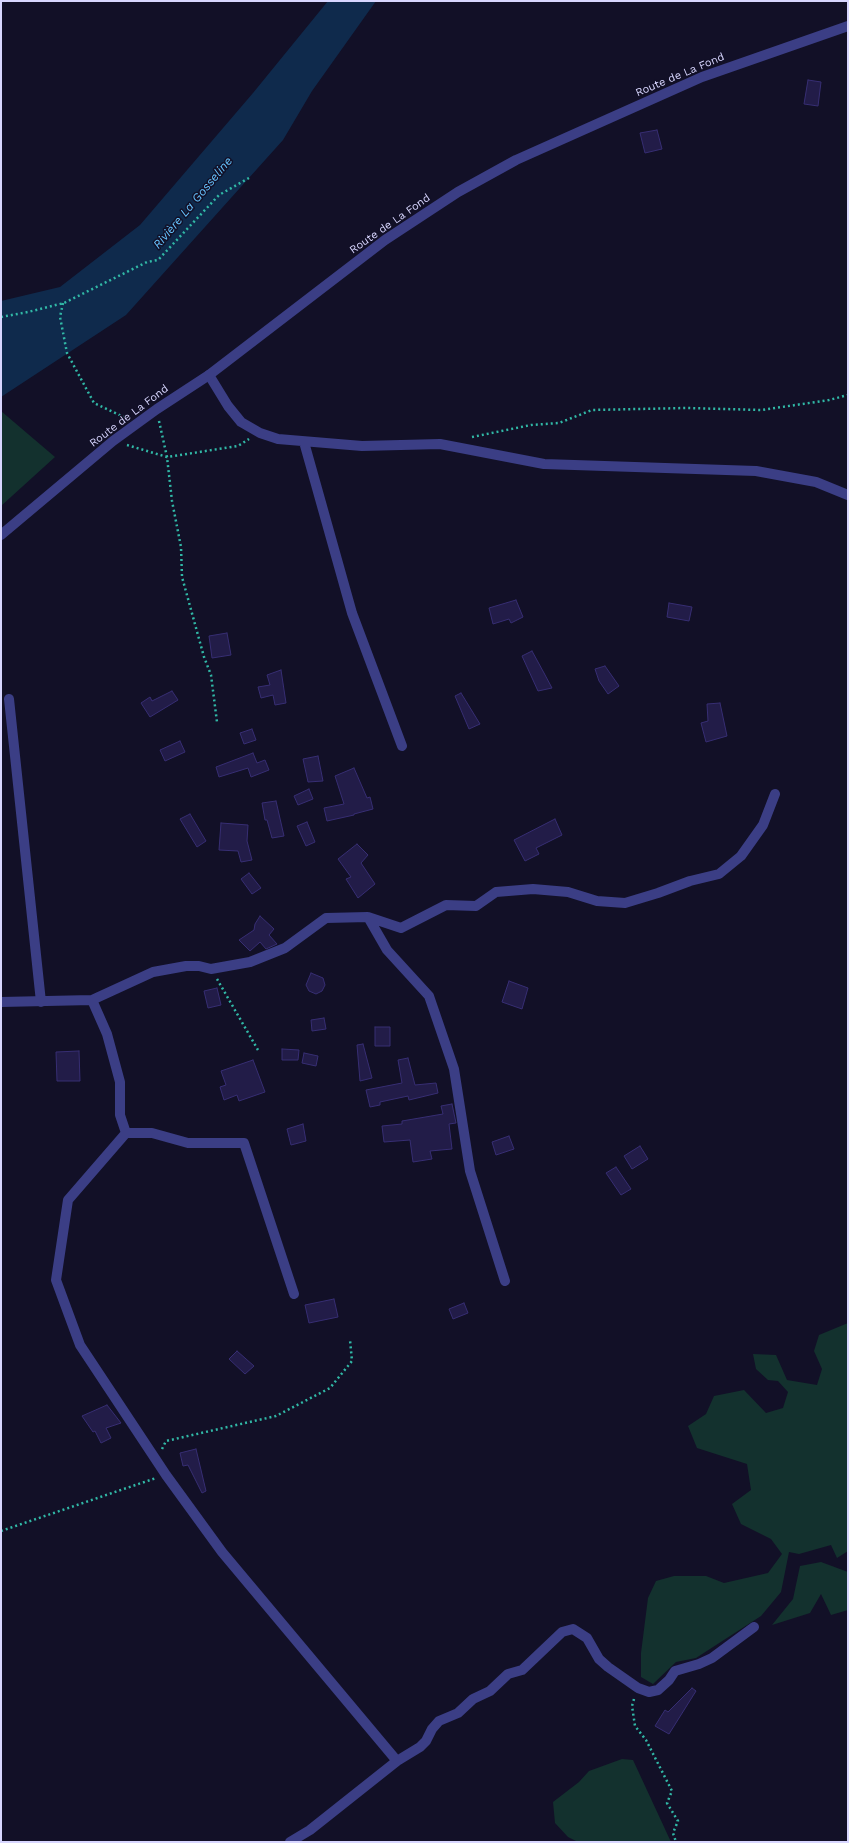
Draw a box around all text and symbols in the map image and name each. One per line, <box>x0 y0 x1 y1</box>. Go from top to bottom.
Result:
street label: Route de La Fond <box>634 50 726 100</box>
water label: Rivière La Gosseline <box>150 154 236 252</box>
street label: Route de La Fond <box>347 191 433 257</box>
street label: Route de La Fond <box>87 382 171 450</box>

